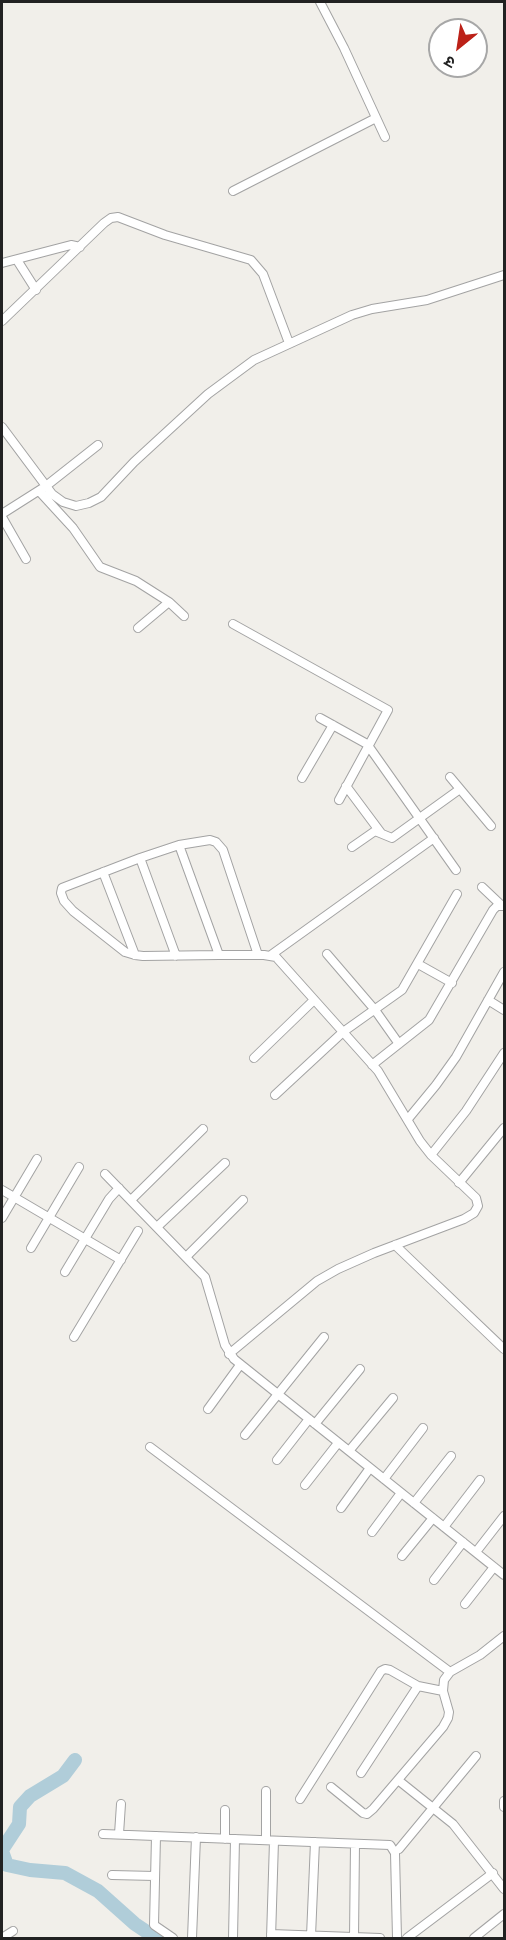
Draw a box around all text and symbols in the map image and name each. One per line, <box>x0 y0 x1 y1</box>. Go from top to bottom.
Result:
north arrow <box>428 18 488 78</box>
text: उ <box>440 51 459 74</box>

